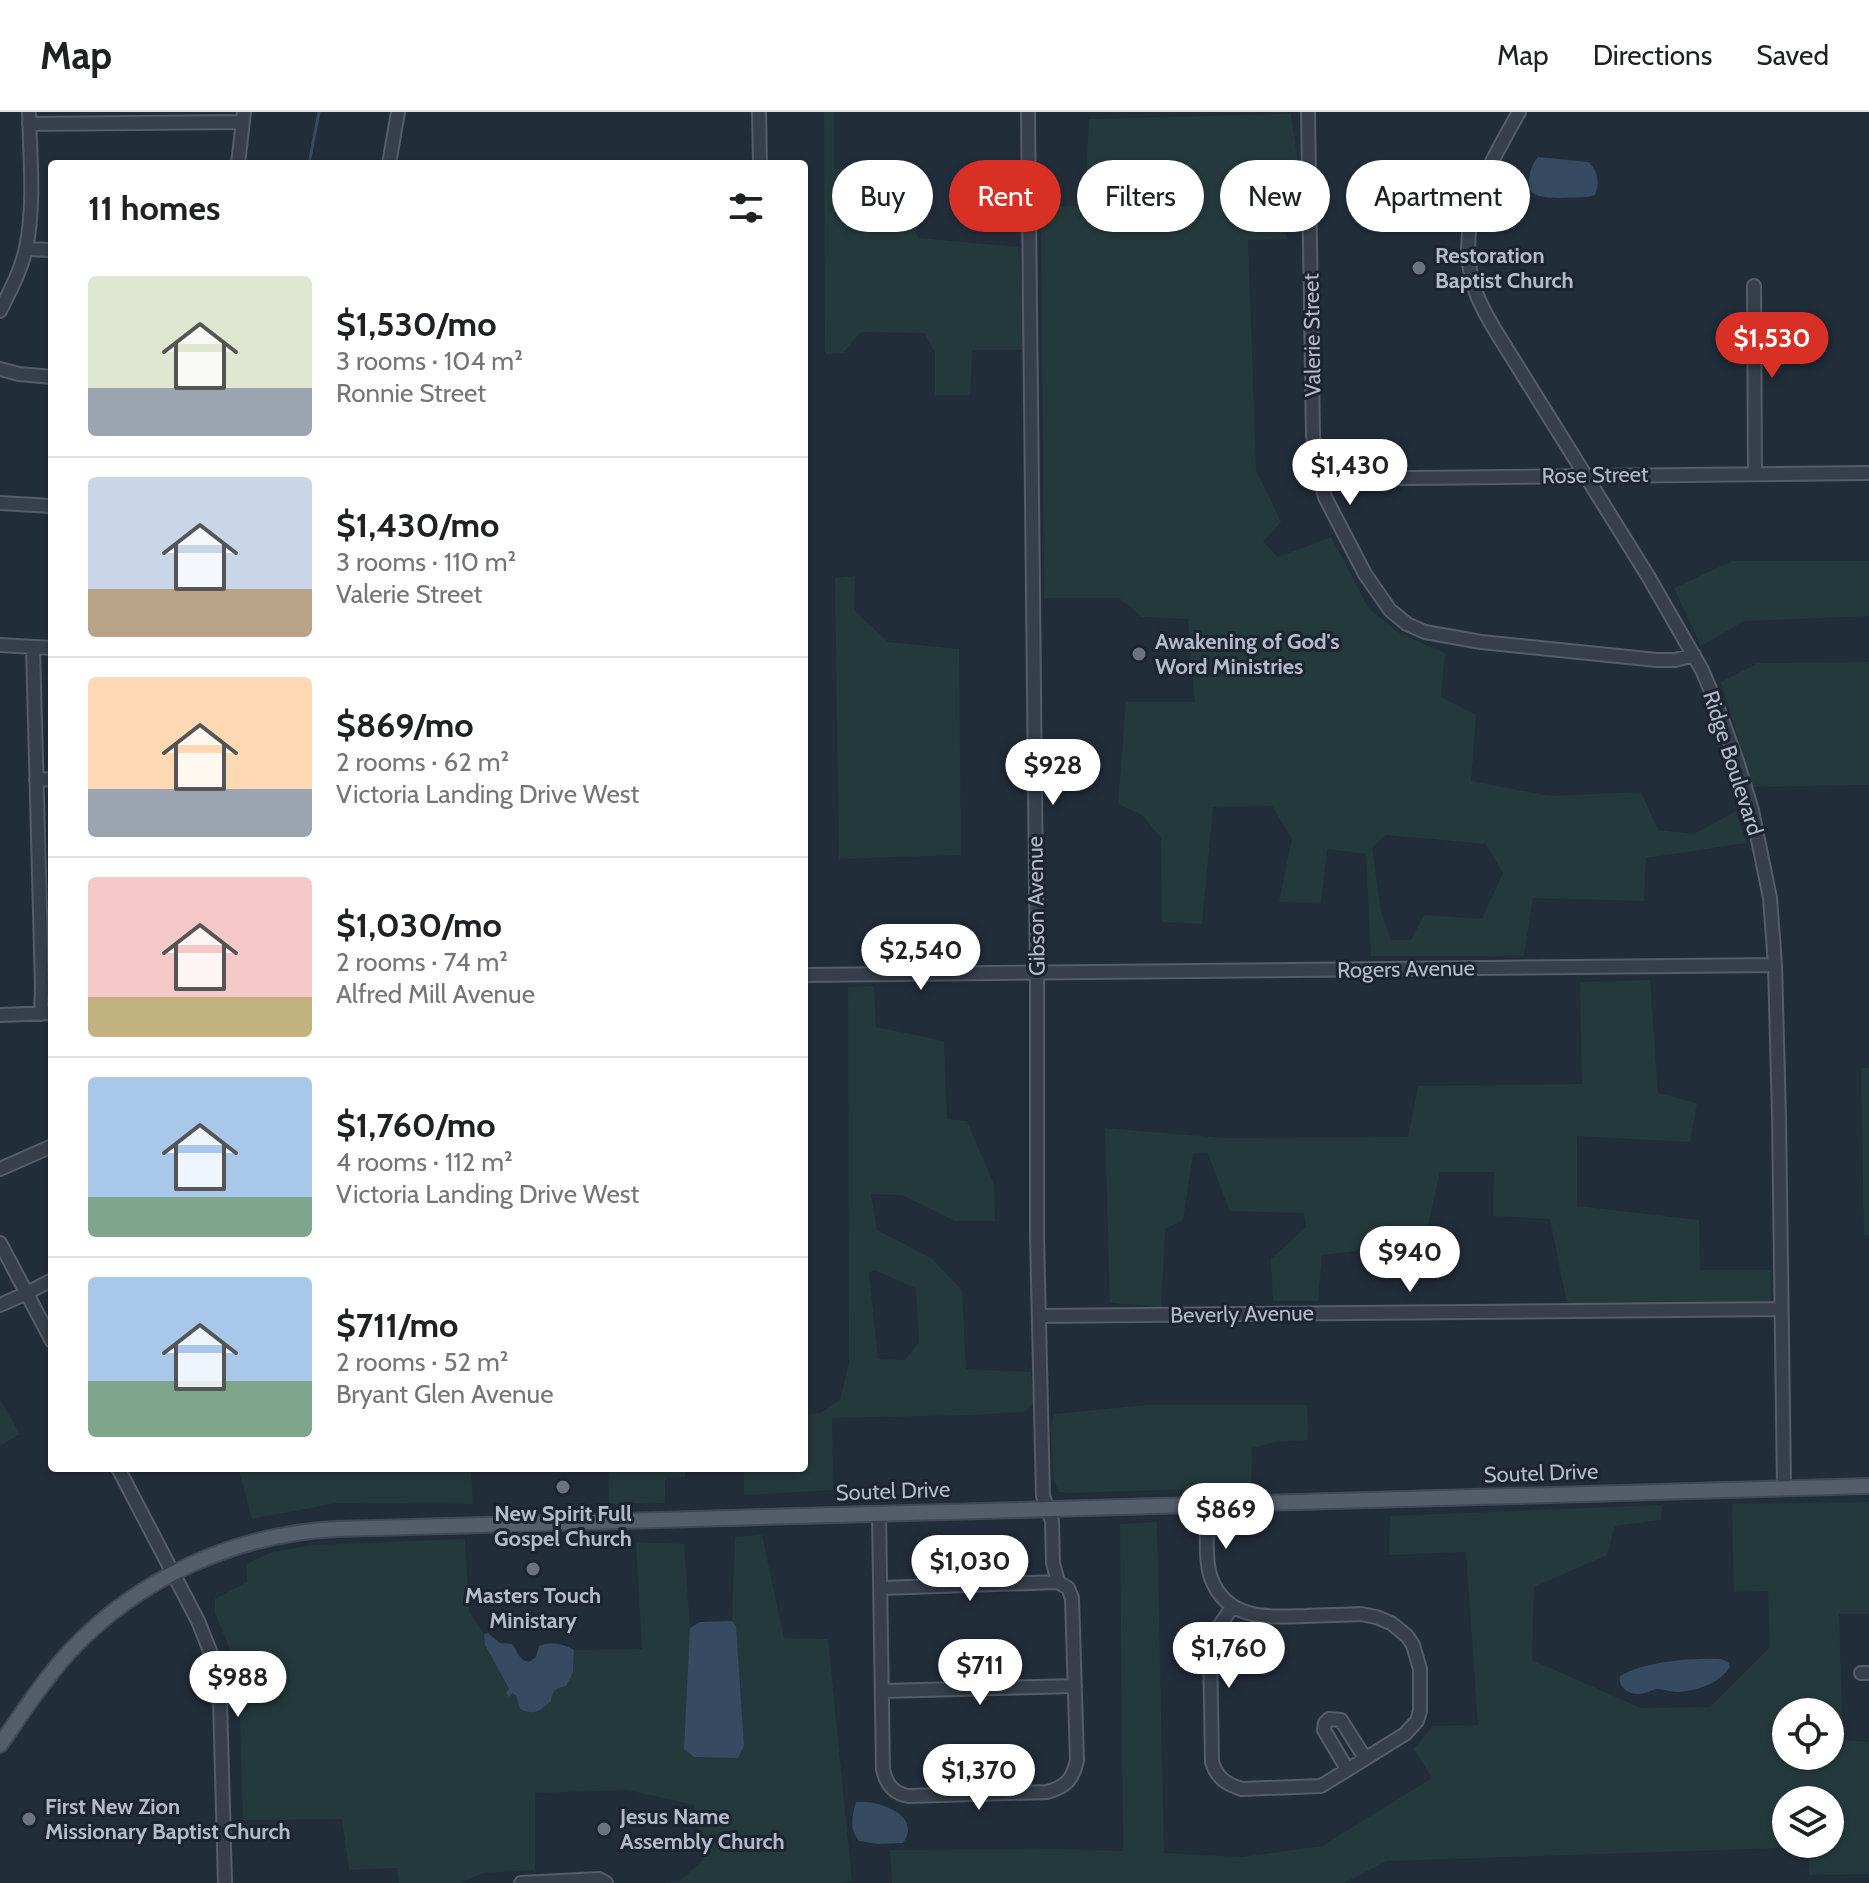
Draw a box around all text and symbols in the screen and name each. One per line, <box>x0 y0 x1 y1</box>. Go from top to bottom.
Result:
text: Map <box>40 32 112 79</box>
text: Map <box>1497 38 1549 72</box>
text: Directions <box>1593 38 1712 72</box>
text: Saved <box>1756 38 1829 72</box>
chip: Buy <box>832 160 933 232</box>
chip: Rent <box>949 160 1061 232</box>
chip: Filters <box>1077 160 1204 232</box>
chip: New <box>1220 160 1330 232</box>
chip: Apartment <box>1346 160 1530 232</box>
icon: filters <box>724 186 768 230</box>
text: 11 homes <box>88 187 220 229</box>
place label: Restoration Baptist Church <box>1435 242 1574 294</box>
marker: Restoration Baptist Church <box>1410 259 1428 277</box>
street label: Valerie Street <box>1297 272 1327 397</box>
text: $1,530/mo <box>336 303 497 345</box>
icon: home <box>152 308 248 404</box>
pin: $1,530 <box>1707 312 1837 380</box>
text: $1,530 <box>1733 322 1811 354</box>
text: 3 rooms · 104 m² <box>336 345 523 377</box>
text: Ronnie Street <box>336 377 486 409</box>
pin: $1,430 <box>1285 439 1415 507</box>
text: $1,430 <box>1310 449 1390 481</box>
street label: Rose Street <box>1541 461 1649 489</box>
text: $1,430/mo <box>336 504 499 546</box>
icon: home <box>152 509 248 605</box>
text: 3 rooms · 110 m² <box>336 546 516 578</box>
text: Valerie Street <box>336 578 482 610</box>
place label: Awakening of God's Word Ministries <box>1155 628 1340 680</box>
marker: Awakening of God's Word Ministries <box>1130 645 1148 663</box>
street label: Ridge Boulevard <box>1697 687 1769 839</box>
text: $869/mo <box>336 704 474 746</box>
icon: home <box>152 709 248 805</box>
pin: $928 <box>1006 739 1100 807</box>
text: 2 rooms · 62 m² <box>336 746 509 778</box>
text: $928 <box>1023 749 1083 781</box>
text: Victoria Landing Drive West <box>336 778 639 810</box>
street label: Gibson Avenue <box>1021 836 1051 976</box>
text: $1,030/mo <box>336 904 502 946</box>
icon: home <box>152 909 248 1005</box>
pin: $2,540 <box>856 924 986 992</box>
text: $2,540 <box>879 934 963 966</box>
text: 2 rooms · 74 m² <box>336 946 508 978</box>
street label: Rogers Avenue <box>1337 954 1475 984</box>
text: Alfred Mill Avenue <box>336 978 535 1010</box>
text: $1,760/mo <box>336 1104 496 1146</box>
icon: home <box>152 1109 248 1205</box>
text: 4 rooms · 112 m² <box>336 1146 513 1178</box>
text: Victoria Landing Drive West <box>336 1178 639 1210</box>
pin: $940 <box>1363 1226 1457 1294</box>
text: $940 <box>1378 1236 1442 1268</box>
street label: Beverly Avenue <box>1170 1299 1314 1329</box>
text: $711/mo <box>336 1304 458 1346</box>
icon: home <box>152 1309 248 1405</box>
text: 2 rooms · 52 m² <box>336 1346 508 1378</box>
text: Bryant Glen Avenue <box>336 1378 553 1410</box>
street label: Soutel Drive <box>1483 1458 1599 1488</box>
street label: Soutel Drive <box>835 1476 951 1506</box>
marker: New Spirit Full Gospel Church <box>554 1478 572 1496</box>
pin: $869 <box>1179 1483 1273 1551</box>
text: $869 <box>1196 1493 1256 1525</box>
place label: New Spirit Full Gospel Church <box>494 1500 632 1552</box>
pin: $1,030 <box>905 1535 1035 1603</box>
text: $1,030 <box>929 1545 1011 1577</box>
marker: Masters Touch Ministary <box>524 1560 542 1578</box>
place label: Masters Touch Ministary <box>465 1582 601 1634</box>
pin: $1,760 <box>1164 1622 1294 1690</box>
text: $1,760 <box>1191 1632 1267 1664</box>
pin: $711 <box>933 1639 1027 1707</box>
text: $711 <box>956 1649 1004 1681</box>
pin: $988 <box>191 1651 285 1719</box>
text: $988 <box>207 1661 269 1693</box>
map controls <box>1772 1698 1844 1858</box>
button: locate <box>1772 1698 1844 1770</box>
pin: $1,370 <box>914 1744 1044 1812</box>
text: $1,370 <box>941 1754 1017 1786</box>
button: layers <box>1772 1786 1844 1858</box>
place label: First New Zion Missionary Baptist Church <box>45 1793 291 1845</box>
place label: Jesus Name Assembly Church <box>619 1803 785 1855</box>
marker: First New Zion Missionary Baptist Church <box>20 1810 38 1828</box>
marker: Jesus Name Assembly Church <box>595 1820 613 1838</box>

